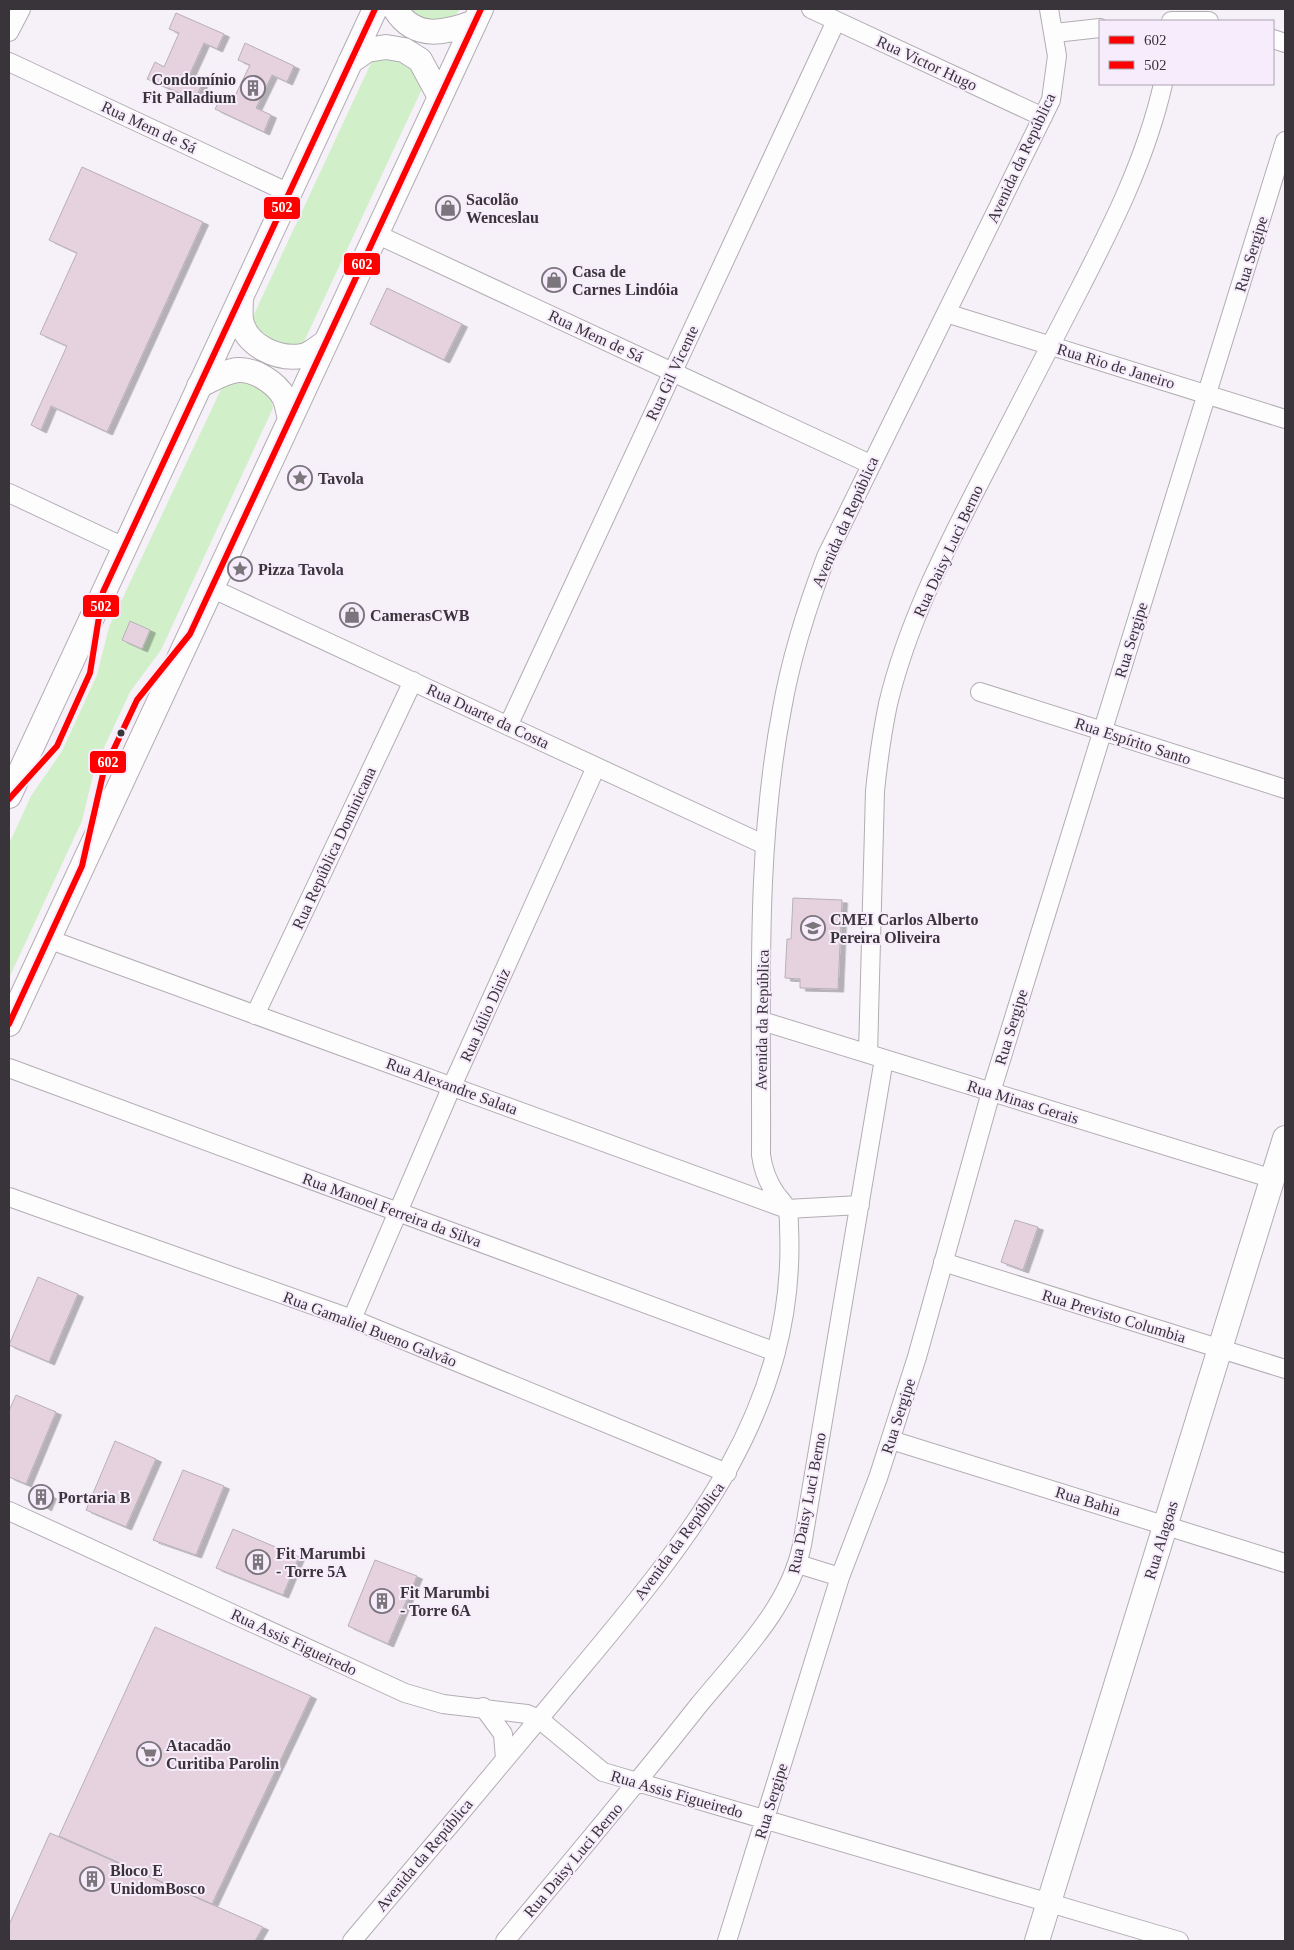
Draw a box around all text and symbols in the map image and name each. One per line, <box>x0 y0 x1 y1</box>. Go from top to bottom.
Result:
legend <box>1099 20 1274 85</box>
street label: Rua Victor Hugo <box>874 32 980 95</box>
text: 602 <box>1144 32 1167 48</box>
text: 502 <box>1144 57 1167 73</box>
place label: Condomínio Fit Palladium <box>142 71 237 106</box>
building icon: Condomínio Fit Palladium <box>240 75 266 101</box>
street label: Avenida da República <box>984 91 1059 226</box>
street label: Rua Mem de Sá <box>99 98 199 156</box>
place label: Sacolão Wenceslau <box>466 191 539 226</box>
shop icon: Sacolão Wenceslau <box>435 195 461 221</box>
line badge: 502 <box>263 196 301 220</box>
text: 502 <box>272 200 293 215</box>
street label: Rua Sergipe <box>1231 214 1272 294</box>
line badge: 602 <box>343 252 381 276</box>
text: 602 <box>352 257 373 272</box>
place label: Casa de Carnes Lindóia <box>572 263 678 298</box>
shop icon: Casa de Carnes Lindóia <box>541 267 567 293</box>
street label: Rua Mem de Sá <box>546 307 646 365</box>
street label: Rua Gil Vicente <box>643 323 701 423</box>
street label: Rua Rio de Janeiro <box>1055 340 1177 392</box>
street label: Avenida da República <box>809 454 882 590</box>
place icon: Tavola <box>287 465 313 491</box>
place label: Tavola <box>318 470 364 487</box>
street label: Rua Daisy Luci Berno <box>910 482 987 620</box>
place icon: Pizza Tavola <box>227 556 253 582</box>
place label: Pizza Tavola <box>258 561 344 578</box>
line badge: 502 <box>82 594 120 618</box>
text: 502 <box>91 599 112 614</box>
street label: Rua Sergipe <box>1111 600 1152 680</box>
shop icon: CamerasCWB <box>339 602 365 628</box>
place label: CamerasCWB <box>370 607 470 624</box>
street label: Rua Duarte da Costa <box>424 680 552 752</box>
street label: Rua Espírito Santo <box>1073 714 1193 769</box>
unlabelled marker <box>116 728 126 738</box>
line badge: 602 <box>89 750 127 774</box>
text: 602 <box>98 755 119 770</box>
street label: Rua República Dominicana <box>289 764 380 932</box>
place label: CMEI Carlos Alberto Pereira Oliveira <box>830 911 978 946</box>
school or university icon: CMEI Carlos Alberto Pereira Oliveira <box>800 915 826 941</box>
street label: Avenida da República <box>752 949 773 1091</box>
street label: Rua Júlio Diniz <box>457 966 513 1064</box>
street label: Rua Sergipe <box>991 987 1032 1067</box>
street label: Rua Alexandre Salata <box>384 1054 520 1118</box>
street label: Rua Minas Gerais <box>965 1077 1081 1127</box>
street label: Rua Manoel Ferreira da Silva <box>300 1170 484 1250</box>
street label: Rua Previsto Columbia <box>1040 1286 1188 1346</box>
street label: Rua Gamaliel Bueno Galvão <box>281 1288 459 1370</box>
street label: Rua Sergipe <box>878 1376 919 1456</box>
street label: Rua Daisy Luci Berno <box>785 1431 830 1575</box>
street label: Avenida da República <box>631 1479 728 1604</box>
street label: Rua Bahia <box>1053 1483 1123 1519</box>
building icon: Portaria B <box>28 1484 54 1510</box>
place label: Portaria B <box>58 1489 131 1506</box>
street label: Rua Alagoas <box>1141 1499 1182 1582</box>
place label: Fit Marumbi - Torre 5A <box>276 1545 366 1580</box>
building icon: Fit Marumbi - Torre 5A <box>245 1549 271 1575</box>
place label: Fit Marumbi - Torre 6A <box>400 1584 490 1619</box>
building icon: Fit Marumbi - Torre 6A <box>369 1588 395 1614</box>
street label: Rua Assis Figueiredo <box>228 1605 360 1680</box>
place label: Atacadão Curitiba Parolin <box>166 1737 279 1772</box>
supermarket icon: Atacadão Curitiba Parolin <box>136 1741 162 1767</box>
street label: Rua Sergipe <box>751 1761 792 1841</box>
street label: Rua Assis Figueiredo <box>609 1767 745 1822</box>
street label: Avenida da República <box>372 1796 477 1915</box>
street label: Rua Daisy Luci Berno <box>520 1800 626 1921</box>
place label: Bloco E UnidomBosco <box>110 1862 205 1897</box>
building icon: Bloco E UnidomBosco <box>79 1866 105 1892</box>

